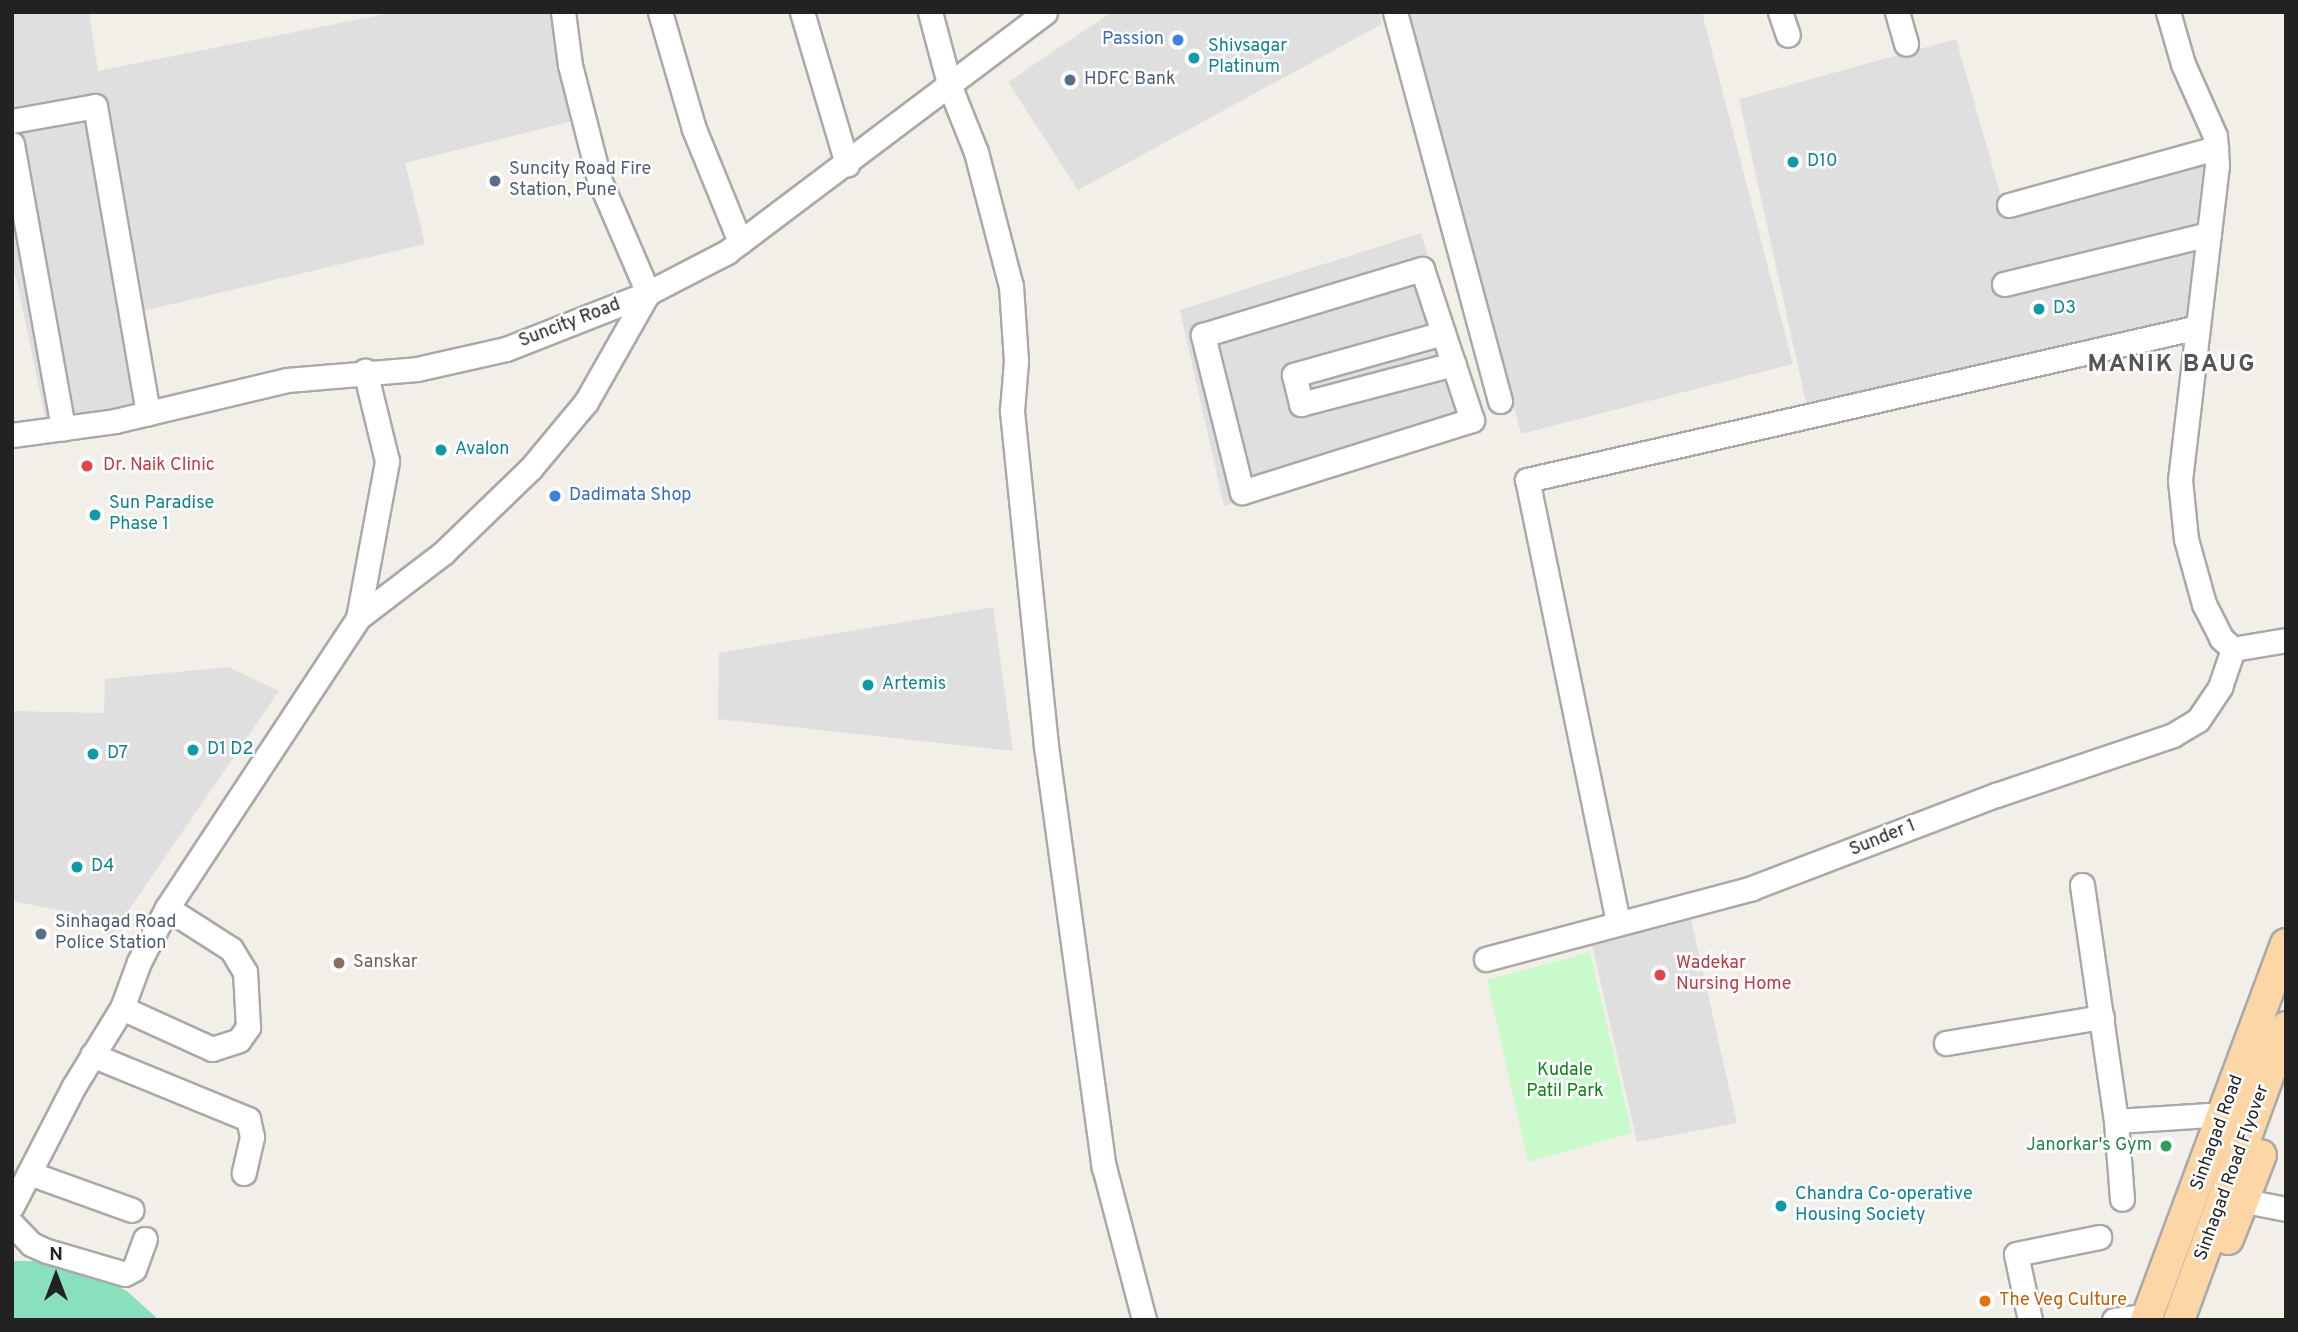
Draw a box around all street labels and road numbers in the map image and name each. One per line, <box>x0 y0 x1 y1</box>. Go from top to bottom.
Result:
street label: Suncity Road <box>516 295 624 353</box>
street label: Sunder 1 <box>1847 816 1919 862</box>
street label: Sinhagad Road <box>2187 1072 2249 1194</box>
street label: Sinhagad Road Flyover <box>2191 1082 2275 1264</box>

